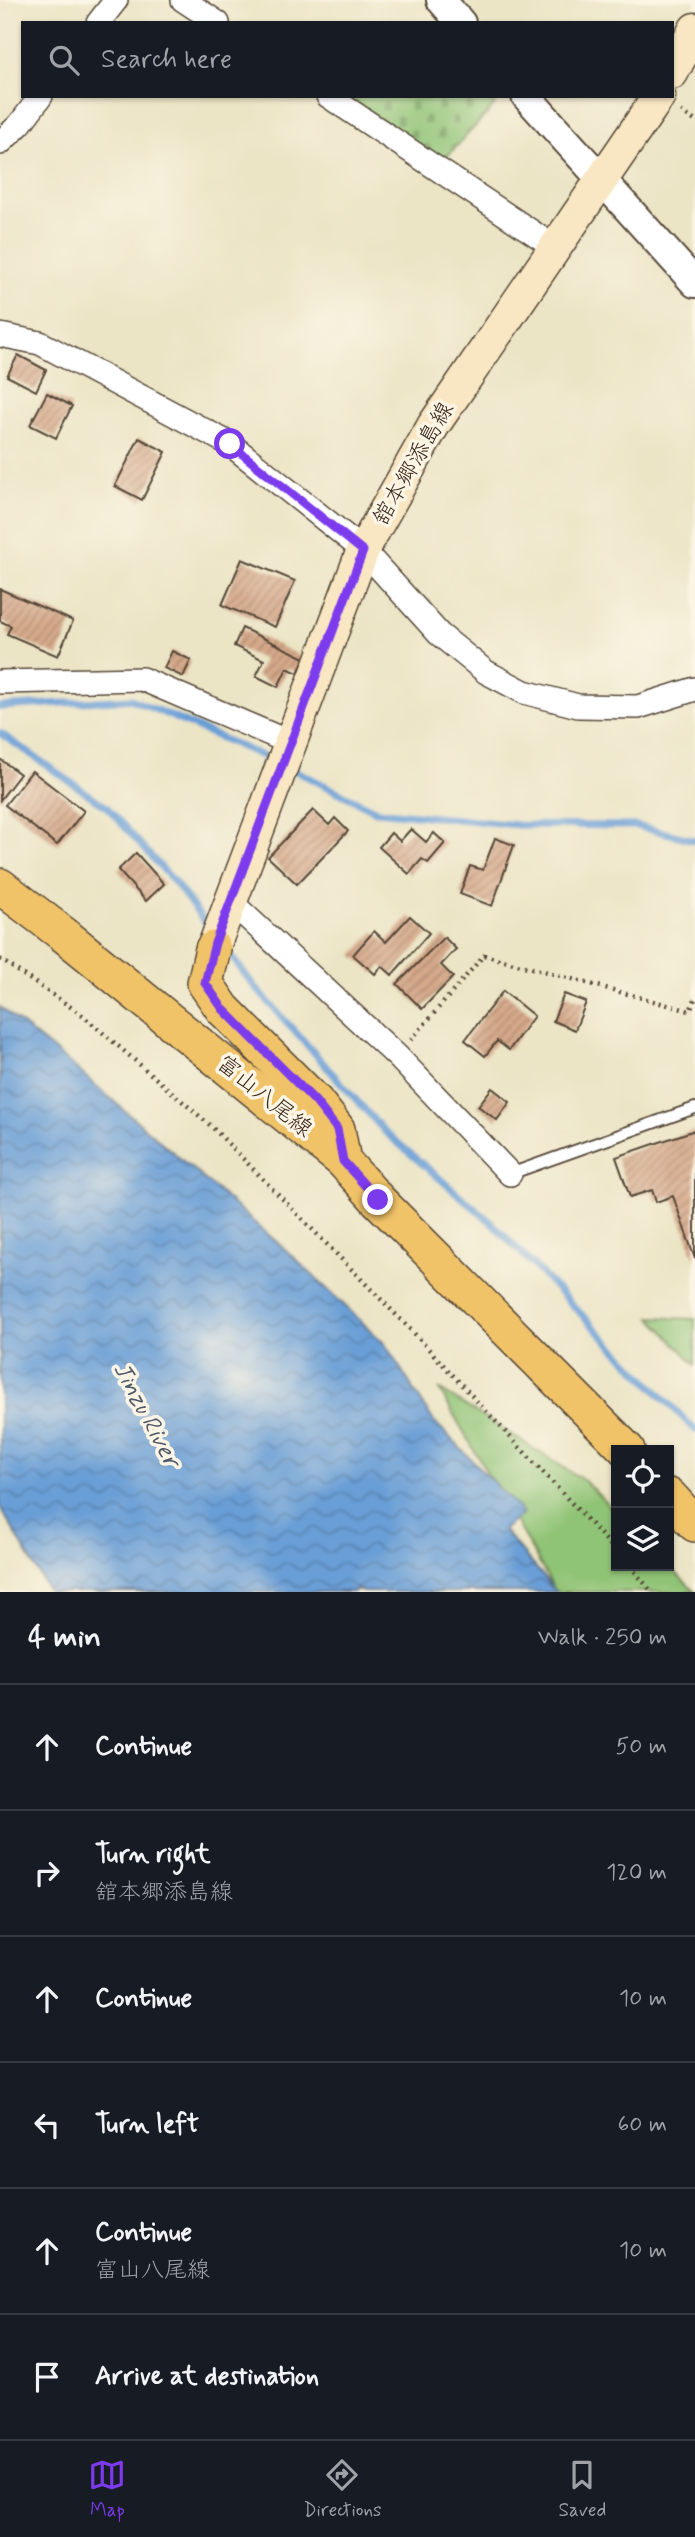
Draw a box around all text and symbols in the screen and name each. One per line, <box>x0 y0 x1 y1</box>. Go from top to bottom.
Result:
search box <box>21 21 674 98</box>
icon: search <box>45 41 83 79</box>
text: Search here <box>101 43 232 77</box>
street label: 舘本郷添島線 <box>367 397 461 531</box>
route start <box>214 428 245 459</box>
street label: 富山八尾線 <box>210 1049 318 1145</box>
route end <box>362 1184 393 1215</box>
water label: Jinzu River <box>106 1357 188 1476</box>
map controls <box>611 1445 674 1571</box>
button: locate <box>611 1445 674 1508</box>
button: layers <box>611 1508 674 1571</box>
text: 4 min <box>28 1618 101 1657</box>
text: Walk · 250 m <box>538 1623 667 1653</box>
icon: ahead <box>28 1728 66 1766</box>
text: Continue <box>95 1730 192 1764</box>
text: 50 m <box>616 1732 667 1762</box>
text: Turn right <box>95 1838 211 1872</box>
icon: right <box>28 1854 66 1892</box>
text: 120 m <box>606 1858 667 1888</box>
text: 舘本郷添島線 <box>95 1878 233 1908</box>
icon: ahead <box>28 1980 66 2018</box>
text: Continue <box>95 1982 192 2016</box>
text: 10 m <box>619 1984 667 2014</box>
icon: left <box>28 2106 66 2144</box>
text: Turn left <box>95 2108 199 2142</box>
text: 60 m <box>618 2110 667 2140</box>
text: Continue <box>95 2216 192 2250</box>
icon: ahead <box>28 2232 66 2270</box>
text: 10 m <box>619 2236 667 2266</box>
text: 富山八尾線 <box>95 2256 210 2286</box>
icon: arrive <box>28 2358 66 2396</box>
text: Arrive at destination <box>95 2360 319 2394</box>
tab: Map <box>88 2456 126 2523</box>
tab: Directions <box>303 2456 382 2523</box>
tab: Saved <box>558 2456 606 2523</box>

